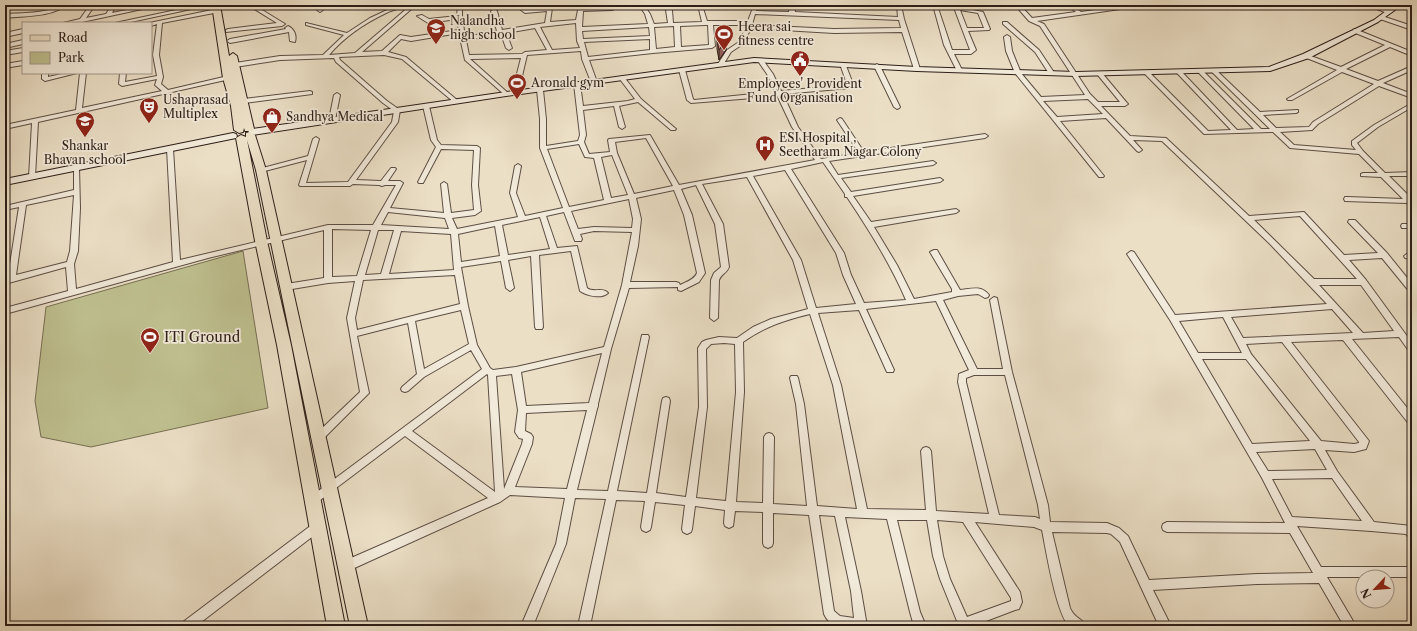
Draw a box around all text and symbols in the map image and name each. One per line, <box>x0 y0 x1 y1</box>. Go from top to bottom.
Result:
place label: Nalandha high school <box>450 13 516 42</box>
school or university icon: Nalandha high school <box>425 17 447 45</box>
place label: Heera sai fitness centre <box>738 19 814 48</box>
legend <box>22 22 152 74</box>
sports icon: Heera sai fitness centre <box>713 23 735 51</box>
text: Road <box>58 30 88 45</box>
public building icon: Employees' Provident Fund Organisation <box>789 49 811 77</box>
text: Park <box>58 50 85 65</box>
sports icon: Aronald gym <box>506 72 528 100</box>
place label: Aronald gym <box>530 75 604 90</box>
place label: Employees' Provident Fund Organisation <box>738 76 863 105</box>
place label: Ushaprasad Multiplex <box>163 92 229 121</box>
theatre icon: Ushaprasad Multiplex <box>138 96 160 124</box>
shop icon: Sandhya Medical <box>261 106 283 134</box>
place label: Sandhya Medical <box>286 109 383 124</box>
school or university icon: Shankar Bhavan school <box>74 110 96 138</box>
place label: ESI Hospital , Seetharam Nagar Colony <box>779 130 922 159</box>
hospital icon: ESI Hospital , Seetharam Nagar Colony <box>754 134 776 162</box>
place label: Shankar Bhavan school <box>44 138 127 167</box>
sports icon: ITI Ground <box>139 326 161 354</box>
place label: ITI Ground <box>164 328 241 346</box>
north arrow <box>1355 569 1395 609</box>
text: N <box>1357 586 1374 601</box>

